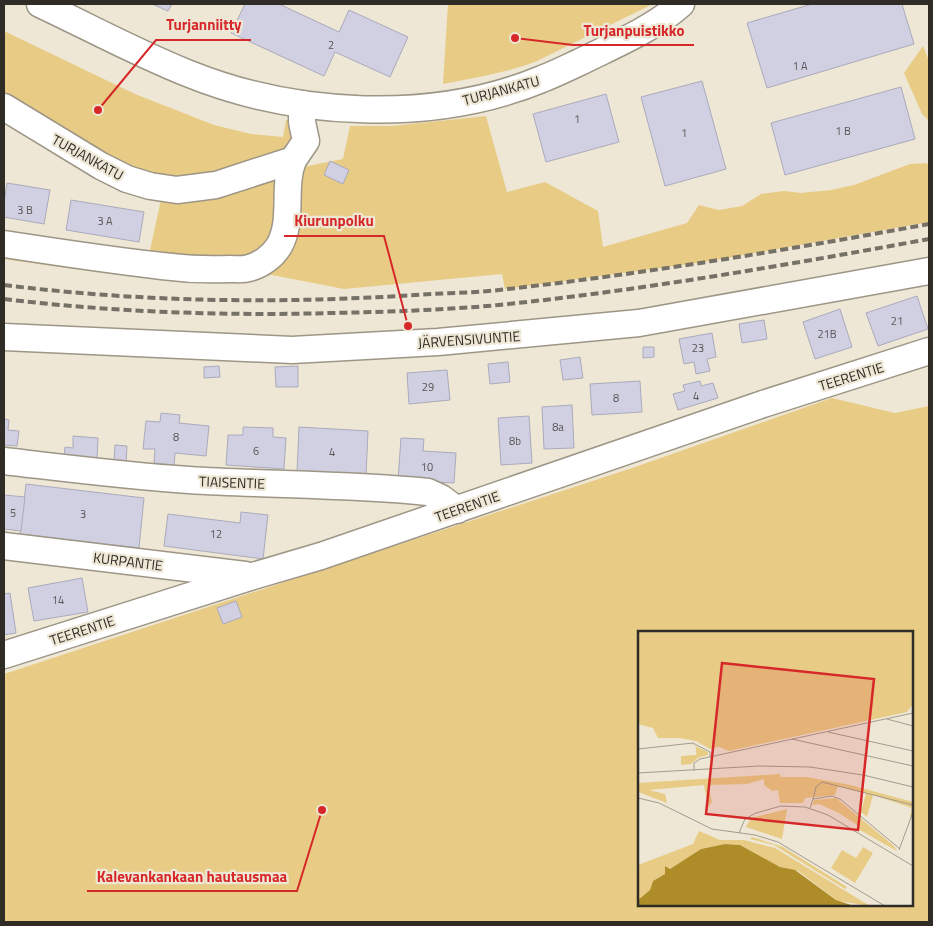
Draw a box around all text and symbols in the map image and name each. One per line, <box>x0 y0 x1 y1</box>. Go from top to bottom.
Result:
callout: Turjanniitty <box>156 10 251 40</box>
text: Turjanniitty <box>166 13 242 36</box>
callout: Turjanpuistikko <box>573 15 694 45</box>
text: Turjanpuistikko <box>584 19 684 42</box>
house number: 2 <box>328 37 334 53</box>
house number: 1 A <box>792 58 808 74</box>
street label: TURJANKATU <box>460 70 542 110</box>
house number: 1 <box>574 111 580 127</box>
house number: 1 B <box>835 123 851 139</box>
house number: 1 <box>681 125 687 141</box>
street label: TURJANKATU <box>48 129 128 185</box>
house number: 3 B <box>17 202 33 218</box>
callout: Kiurunpolku <box>284 206 384 236</box>
text: Kiurunpolku <box>294 209 374 232</box>
house number: 3 A <box>97 213 113 229</box>
house number: 21 <box>891 313 903 329</box>
street label: JÄRVENSIVUNTIE <box>417 325 521 353</box>
house number: 21B <box>817 326 837 342</box>
house number: 23 <box>692 340 704 356</box>
street label: TEERENTIE <box>816 356 886 396</box>
house number: 29 <box>422 379 434 395</box>
house number: 4 <box>693 388 699 404</box>
house number: 8 <box>613 390 619 406</box>
house number: 8a <box>552 419 564 435</box>
house number: 8 <box>173 429 179 445</box>
house number: 8b <box>509 433 521 449</box>
house number: 6 <box>253 443 259 459</box>
house number: 4 <box>329 444 335 460</box>
house number: 10 <box>421 459 433 475</box>
street label: TIAISENTIE <box>199 470 266 494</box>
street label: TEERENTIE <box>432 485 502 527</box>
house number: 5 <box>10 505 16 521</box>
house number: 3 <box>80 506 86 522</box>
house number: 12 <box>210 526 222 542</box>
street label: KURPANTIE <box>92 546 164 576</box>
house number: 14 <box>52 592 64 608</box>
street label: TEERENTIE <box>47 610 117 650</box>
inset map <box>638 631 913 906</box>
callout: Kalevankankaan hautausmaa <box>87 861 297 891</box>
text: Kalevankankaan hautausmaa <box>97 865 288 888</box>

